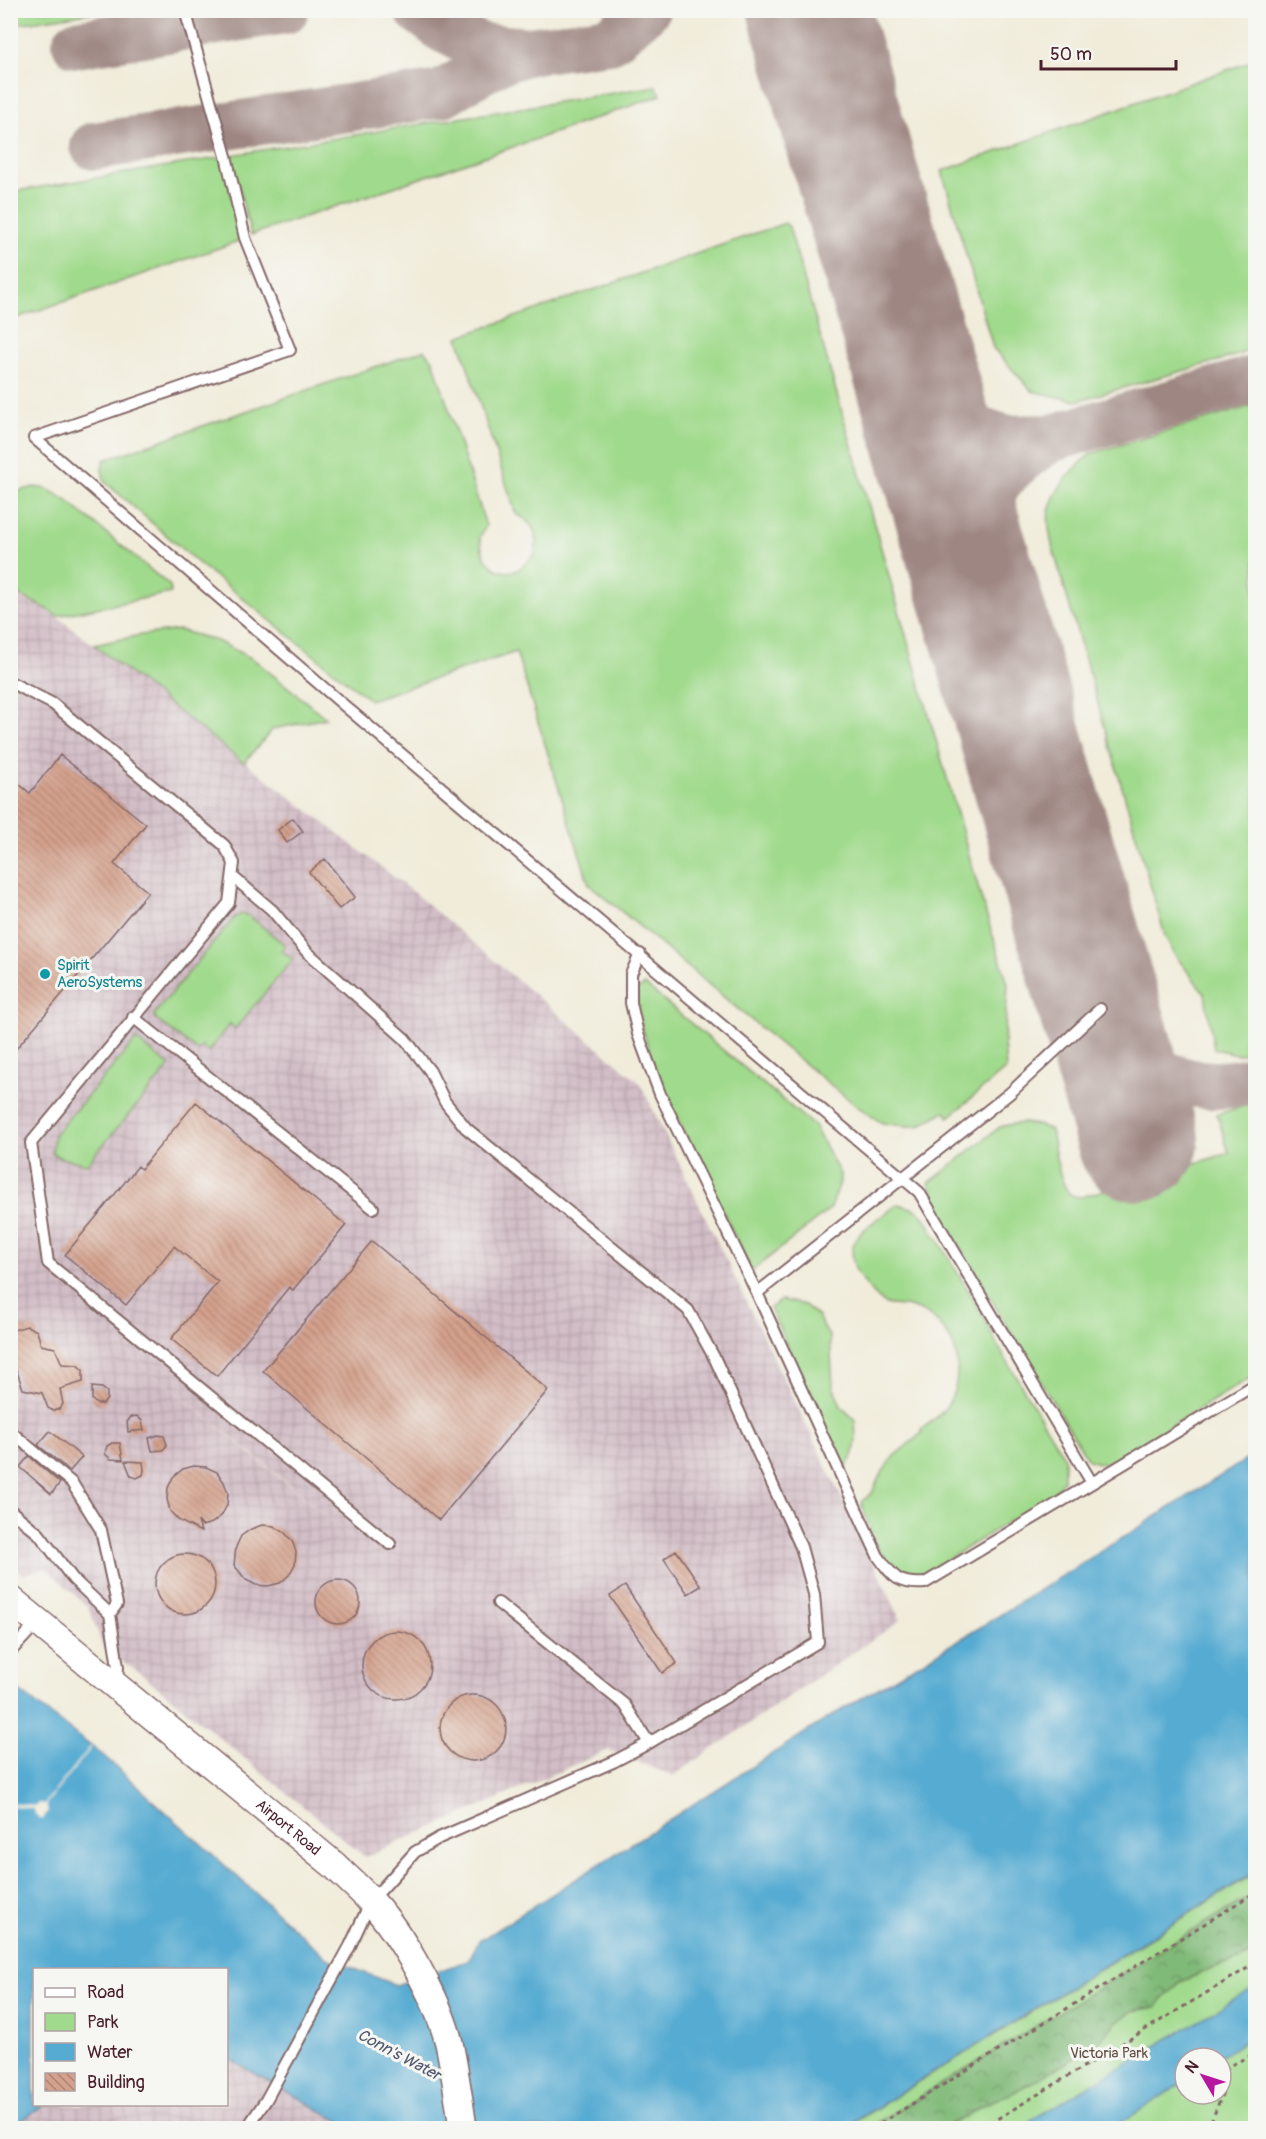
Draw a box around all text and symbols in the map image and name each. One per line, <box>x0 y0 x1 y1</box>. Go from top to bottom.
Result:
scale bar <box>1041 33 1176 71</box>
text: 50 m <box>1050 43 1092 66</box>
place label: Spirit AeroSystems <box>57 956 142 992</box>
marker: Spirit AeroSystems <box>38 967 52 981</box>
street label: Airport Road <box>252 1795 325 1860</box>
legend <box>33 1968 228 2106</box>
text: Road <box>87 1981 124 2004</box>
text: Park <box>87 2011 119 2034</box>
water label: Conn's Water <box>354 2025 446 2086</box>
text: Water <box>87 2041 133 2064</box>
park label: Victoria Park <box>1070 2044 1149 2063</box>
north arrow <box>1173 2046 1233 2106</box>
text: N <box>1181 2057 1203 2078</box>
text: Building <box>87 2071 145 2094</box>

